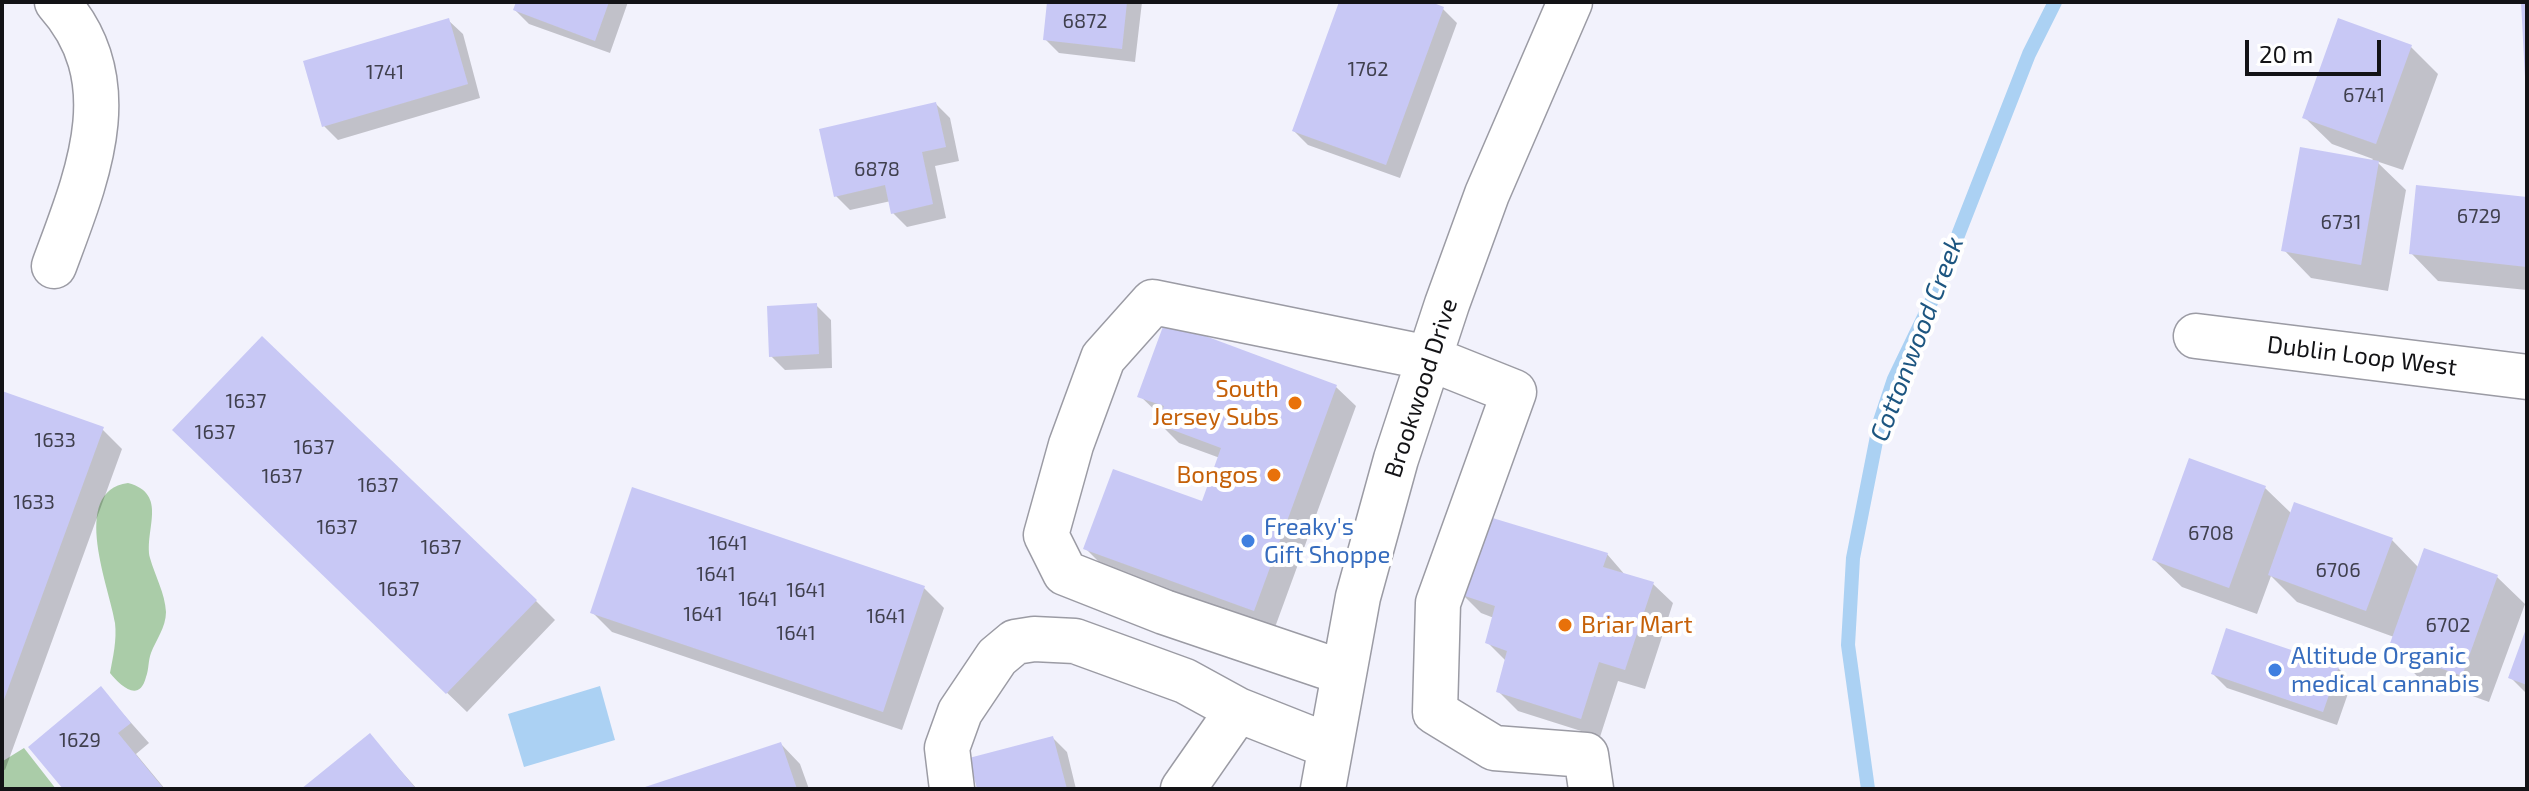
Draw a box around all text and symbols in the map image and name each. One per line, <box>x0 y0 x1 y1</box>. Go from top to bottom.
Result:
house number: 6872 <box>1062 9 1108 33</box>
scale bar <box>2249 24 2385 74</box>
text: 20 m <box>2259 39 2313 68</box>
house number: 1762 <box>1348 57 1388 81</box>
house number: 1741 <box>366 60 404 84</box>
house number: 6741 <box>2343 83 2385 107</box>
house number: 6878 <box>854 157 900 181</box>
house number: 6729 <box>2457 204 2501 228</box>
house number: 6731 <box>2321 210 2361 234</box>
water label: Cottonwood Creek <box>1864 232 1970 446</box>
street label: Brookwood Drive <box>1378 295 1464 481</box>
street label: Dublin Loop West <box>2265 330 2459 382</box>
place label: South Jersey Subs <box>1152 375 1279 431</box>
house number: 1637 <box>226 389 266 413</box>
marker: South Jersey Subs <box>1286 394 1304 412</box>
house number: 1637 <box>195 420 235 444</box>
house number: 1633 <box>34 428 76 452</box>
house number: 1637 <box>294 435 334 459</box>
place label: Bongos <box>1176 461 1258 489</box>
house number: 1637 <box>262 464 302 488</box>
marker: Bongos <box>1265 466 1283 484</box>
house number: 1637 <box>358 473 398 497</box>
house number: 1633 <box>13 490 55 514</box>
place label: Freaky's Gift Shoppe <box>1264 513 1390 569</box>
house number: 1637 <box>317 515 357 539</box>
house number: 6708 <box>2188 521 2234 545</box>
house number: 1641 <box>708 531 748 555</box>
marker: Freaky's Gift Shoppe <box>1239 532 1257 550</box>
house number: 1637 <box>421 535 461 559</box>
house number: 6706 <box>2315 558 2361 582</box>
house number: 1641 <box>696 562 736 586</box>
house number: 1637 <box>379 577 419 601</box>
house number: 1641 <box>786 578 826 602</box>
house number: 1641 <box>738 587 778 611</box>
house number: 1641 <box>683 602 723 626</box>
house number: 1641 <box>866 604 906 628</box>
place label: Briar Mart <box>1581 611 1693 639</box>
house number: 6702 <box>2426 613 2470 637</box>
marker: Briar Mart <box>1556 616 1574 634</box>
house number: 1641 <box>776 621 816 645</box>
place label: Altitude Organic medical cannabis <box>2291 642 2480 698</box>
marker: Altitude Organic medical cannabis <box>2266 661 2284 679</box>
house number: 1629 <box>59 728 101 752</box>

